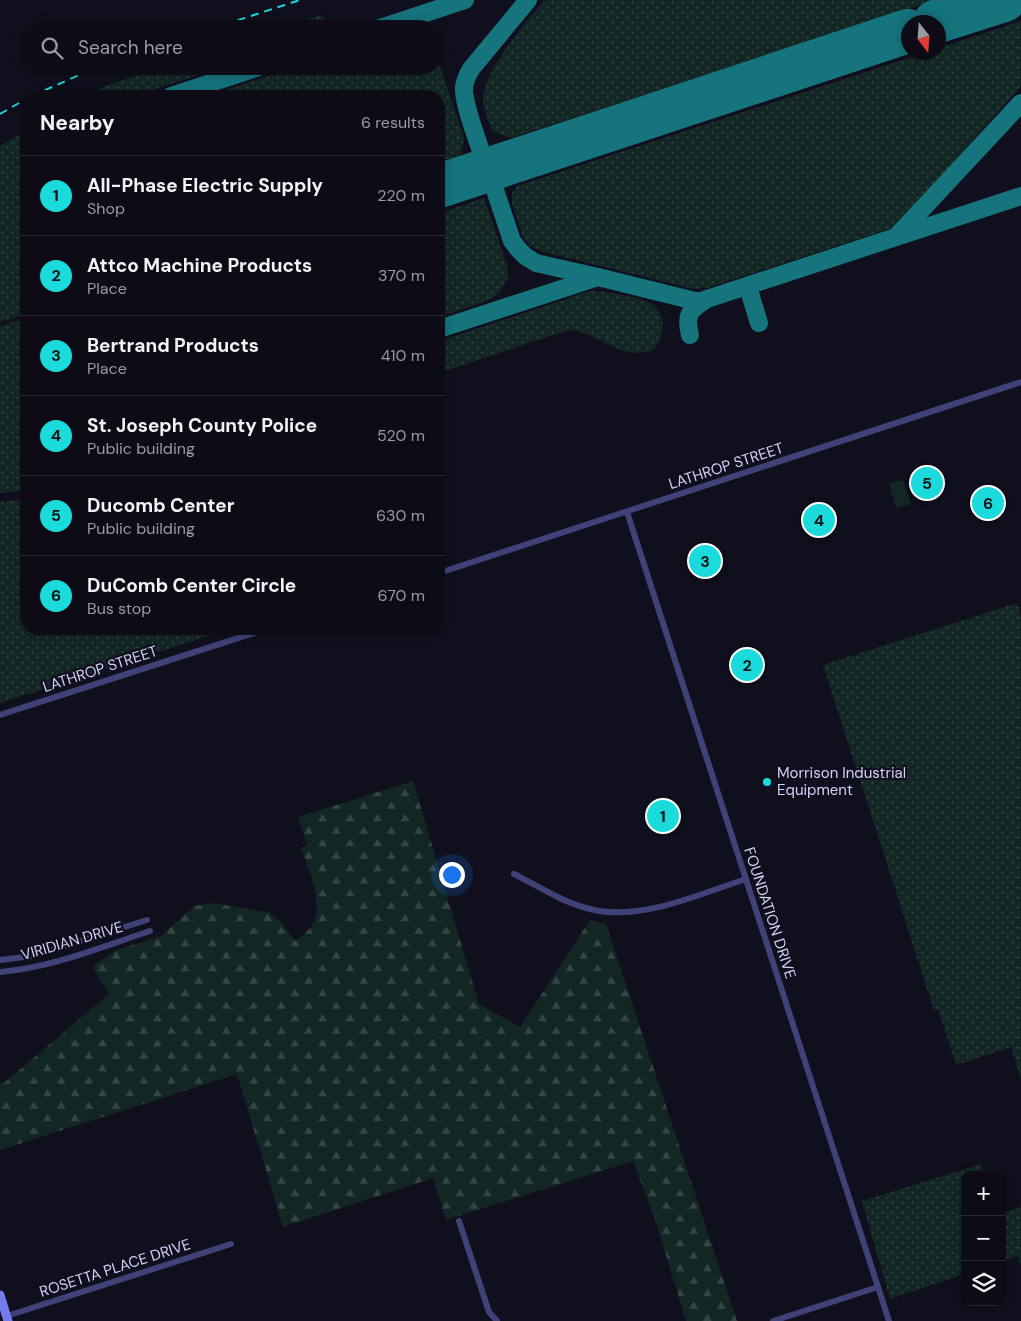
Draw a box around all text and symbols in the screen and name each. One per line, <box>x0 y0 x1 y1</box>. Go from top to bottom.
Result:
north arrow <box>901 15 946 60</box>
search box <box>20 20 445 75</box>
icon: search <box>38 34 66 62</box>
text: Search here <box>78 35 183 60</box>
text: Nearby <box>40 109 114 137</box>
text: 6 results <box>361 112 425 133</box>
text: All-Phase Electric Supply <box>87 173 323 198</box>
text: 1 <box>53 185 59 206</box>
text: 220 m <box>377 185 425 206</box>
text: Shop <box>87 198 125 219</box>
text: Attco Machine Products <box>87 253 312 278</box>
text: 2 <box>51 265 61 286</box>
text: 370 m <box>378 265 425 286</box>
text: Place <box>87 278 127 299</box>
text: Bertrand Products <box>87 333 259 358</box>
text: 3 <box>51 345 61 366</box>
text: 410 m <box>381 345 425 366</box>
text: Place <box>87 358 127 379</box>
text: St. Joseph County Police <box>87 413 317 438</box>
text: 4 <box>51 425 61 446</box>
text: 520 m <box>377 425 425 446</box>
text: Public building <box>87 438 195 459</box>
street label: LATHROP STREET <box>666 438 786 494</box>
pin: 5 <box>911 464 943 502</box>
pin: 6 <box>972 484 1004 522</box>
text: Ducomb Center <box>87 493 234 518</box>
pin: 4 <box>803 501 835 539</box>
text: 5 <box>51 505 61 526</box>
text: 630 m <box>376 505 425 526</box>
text: Public building <box>87 518 195 539</box>
pin: 3 <box>689 542 721 580</box>
text: DuComb Center Circle <box>87 573 296 598</box>
text: 6 <box>51 585 61 606</box>
text: 670 m <box>378 585 425 606</box>
text: Bus stop <box>87 598 151 619</box>
street label: LATHROP STREET <box>40 641 160 697</box>
pin: 2 <box>731 646 763 684</box>
place label: Morrison Industrial Equipment <box>777 763 906 800</box>
marker: Morrison Industrial Equipment <box>761 776 773 788</box>
pin: 1 <box>647 797 679 835</box>
street label: FOUNDATION DRIVE <box>739 845 801 981</box>
your location <box>439 862 465 888</box>
street label: VIRIDIAN DRIVE <box>19 917 125 965</box>
map controls <box>961 1171 1006 1306</box>
button: + <box>961 1171 1006 1216</box>
button: − <box>961 1216 1006 1261</box>
street label: ROSETTA PLACE DRIVE <box>37 1234 193 1302</box>
button: layers <box>961 1261 1006 1306</box>

